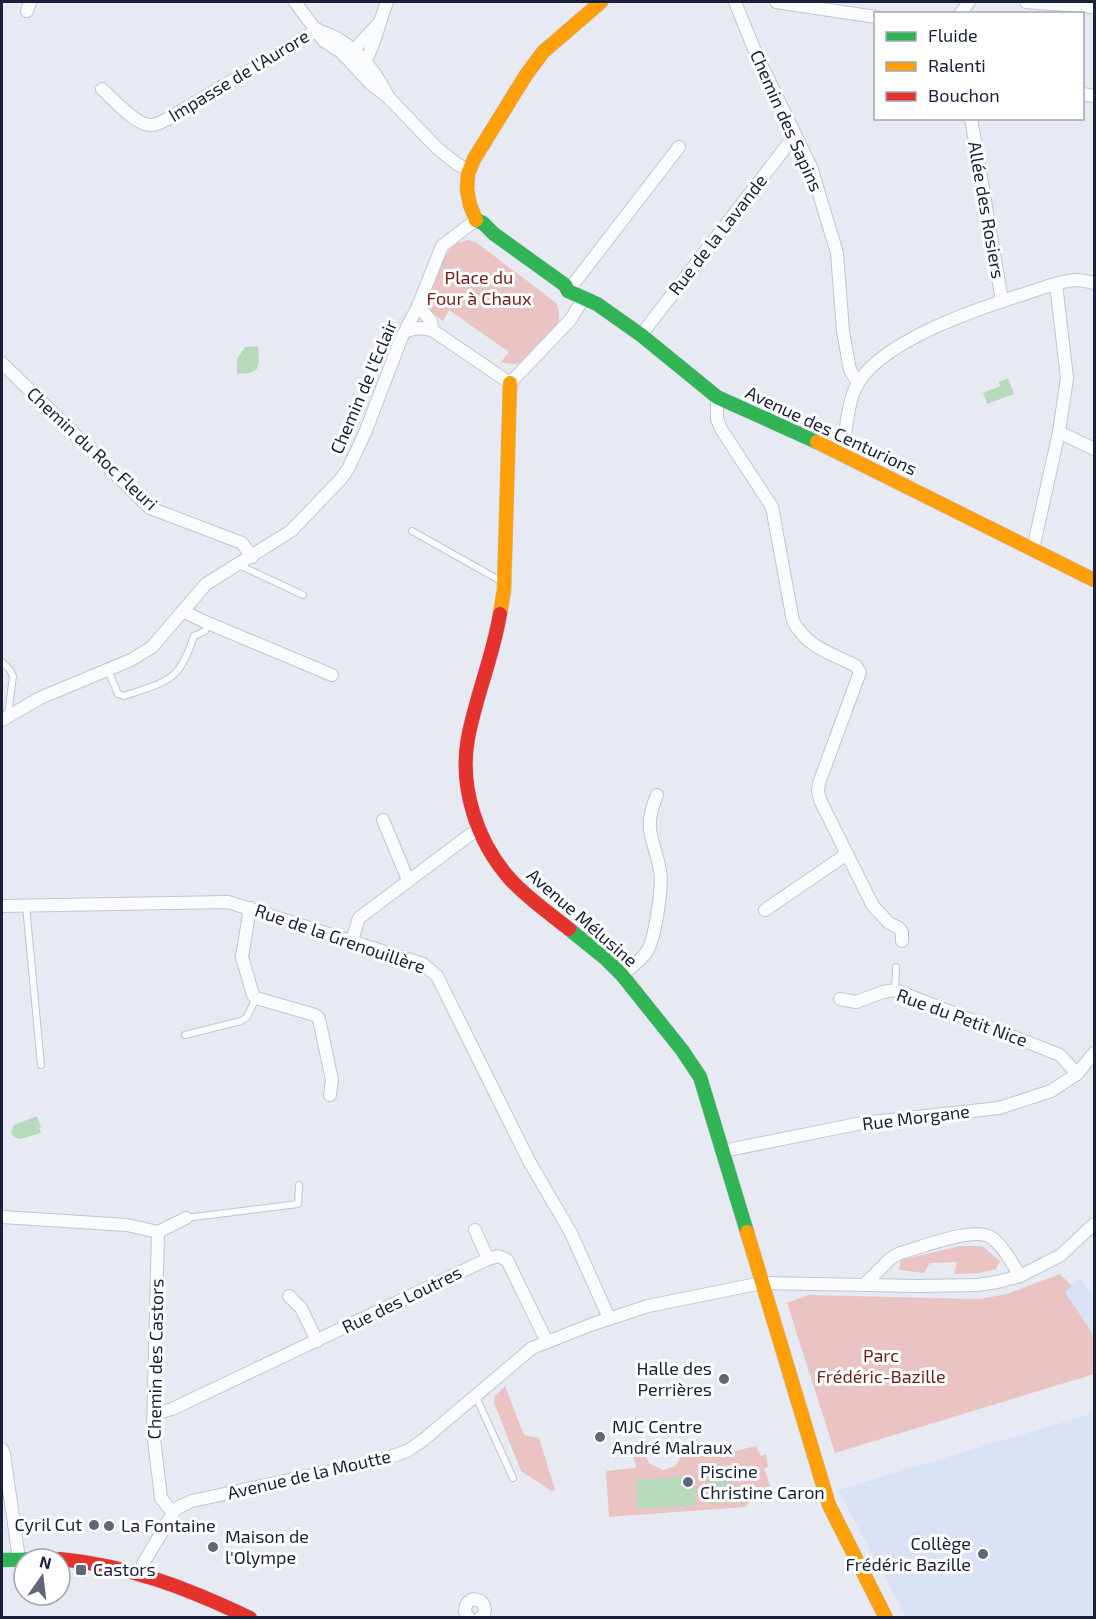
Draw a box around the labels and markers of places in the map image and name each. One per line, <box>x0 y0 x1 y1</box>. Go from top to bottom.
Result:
place label: Halle des Perrières <box>637 1357 712 1400</box>
marker: Halle des Perrières <box>717 1372 731 1386</box>
place label: MJC Centre André Malraux <box>612 1415 733 1458</box>
marker: MJC Centre André Malraux <box>593 1430 607 1444</box>
place label: Piscine Christine Caron <box>700 1460 825 1503</box>
marker: Piscine Christine Caron <box>681 1475 695 1489</box>
place label: Cyril Cut <box>14 1513 82 1535</box>
place label: La Fontaine <box>121 1514 216 1536</box>
marker: Cyril Cut <box>87 1518 101 1532</box>
marker: La Fontaine <box>102 1519 116 1533</box>
place label: Maison de l'Olympe <box>225 1525 309 1568</box>
place label: Collège Frédéric Bazille <box>845 1532 971 1575</box>
marker: Maison de l'Olympe <box>206 1540 220 1554</box>
marker: Collège Frédéric Bazille <box>976 1547 990 1561</box>
place label: Castors <box>93 1558 156 1580</box>
marker: Castors <box>74 1563 88 1577</box>

